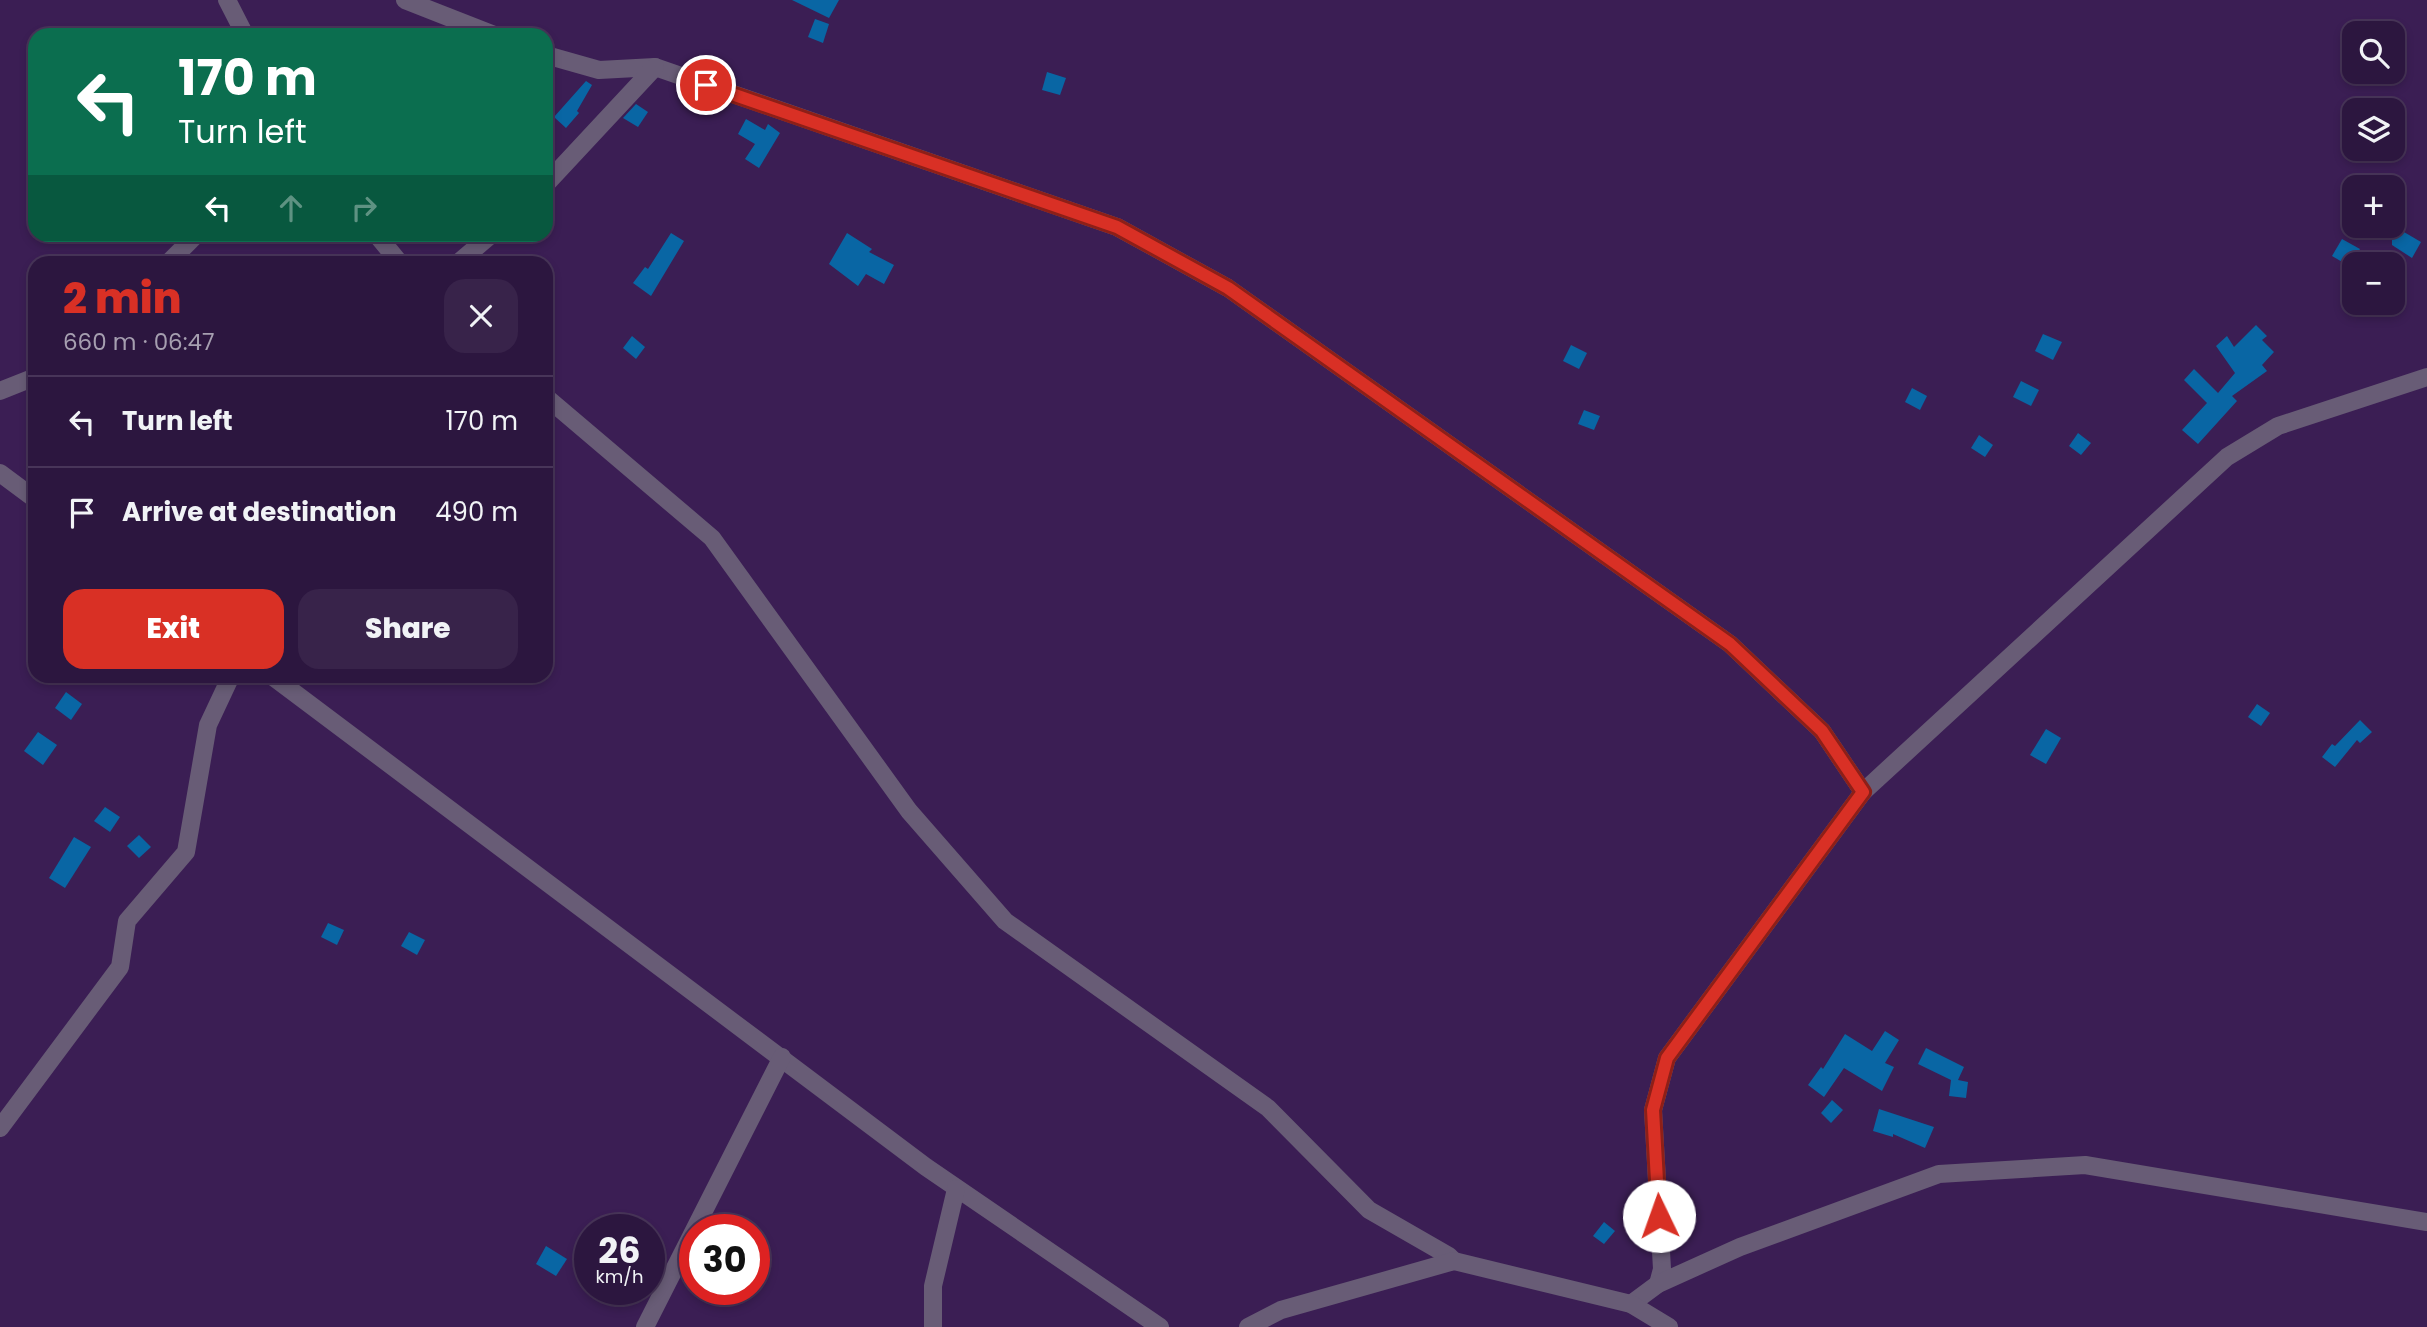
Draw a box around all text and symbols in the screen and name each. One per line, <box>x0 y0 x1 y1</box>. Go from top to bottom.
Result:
map controls <box>2342 21 2405 315</box>
button: search <box>2342 21 2405 84</box>
text: 170 m <box>178 44 317 112</box>
pin <box>676 55 736 115</box>
icon: left <box>63 56 154 147</box>
icon: arrive <box>687 66 725 104</box>
button: layers <box>2342 98 2405 161</box>
text: Turn left <box>178 109 307 154</box>
button: + <box>2342 175 2405 238</box>
icon: left <box>199 189 237 227</box>
icon: ahead <box>272 189 310 227</box>
icon: right <box>345 189 383 227</box>
button: − <box>2342 252 2405 315</box>
text: 2 min <box>63 269 181 328</box>
button: close <box>444 279 518 353</box>
text: 660 m · 06:47 <box>63 326 215 358</box>
icon: left <box>63 403 101 441</box>
text: Turn left <box>122 403 233 439</box>
text: 170 m <box>445 403 518 439</box>
icon: arrive <box>63 494 101 532</box>
text: Arrive at destination <box>122 494 397 530</box>
text: 490 m <box>435 494 518 530</box>
button: Exit <box>63 589 284 669</box>
button: Share <box>298 589 518 669</box>
position arrow <box>1622 1179 1696 1253</box>
speed limit sign: 30 <box>679 1214 770 1305</box>
text: 26 <box>598 1226 641 1275</box>
text: km/h <box>596 1264 643 1289</box>

